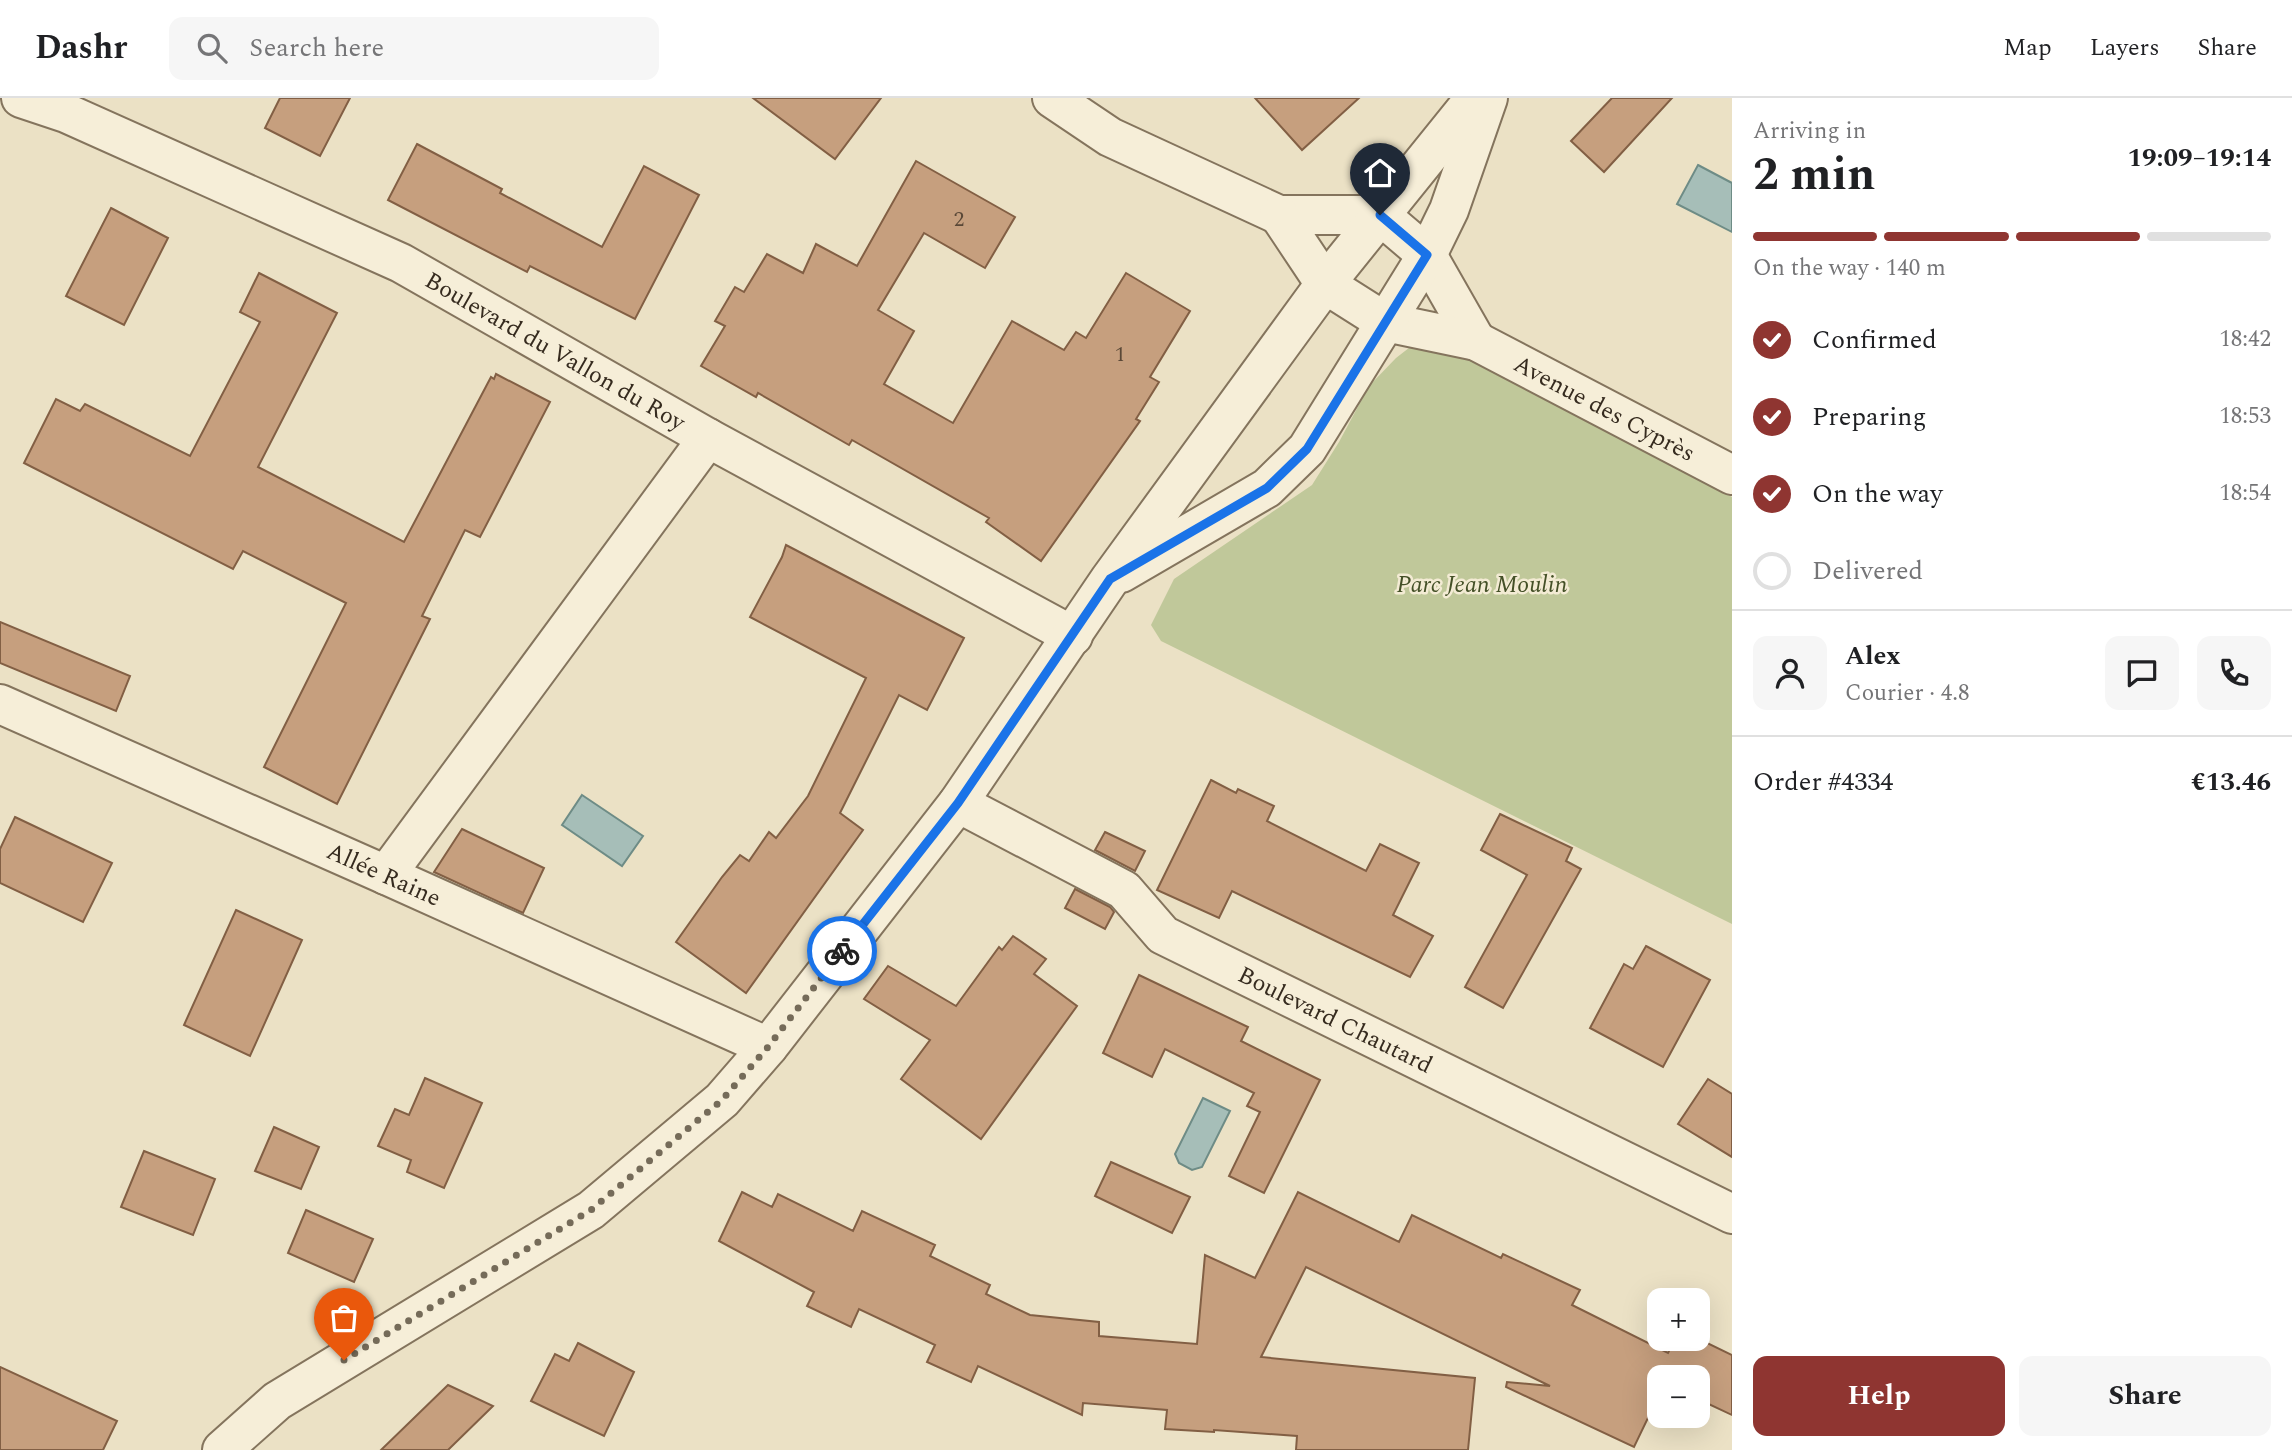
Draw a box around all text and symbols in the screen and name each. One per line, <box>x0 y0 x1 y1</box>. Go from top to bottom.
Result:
search box <box>169 17 659 80</box>
text: Dashr <box>35 23 127 73</box>
text: Search here <box>249 28 384 68</box>
icon: search <box>193 29 231 67</box>
text: Map <box>2003 30 2052 66</box>
text: Layers <box>2090 30 2160 66</box>
text: Share <box>2198 30 2257 66</box>
text: Arriving in <box>1753 114 1866 149</box>
text: 19:09–19:14 <box>2127 138 2271 178</box>
text: 2 min <box>1753 140 1875 210</box>
pin <box>1350 143 1410 215</box>
icon: home <box>1361 154 1399 192</box>
house number: 2 <box>954 204 964 236</box>
text: On the way · 140 m <box>1753 251 1946 286</box>
street label: Boulevard du Vallon du Roy <box>418 263 693 441</box>
text: Confirmed <box>1812 320 1937 360</box>
icon: check <box>1753 321 1791 359</box>
text: 18:42 <box>2219 322 2271 357</box>
house number: 1 <box>1115 339 1125 371</box>
street label: Avenue des Cyprès <box>1507 347 1701 472</box>
text: Preparing <box>1812 397 1926 437</box>
icon: check <box>1753 398 1791 436</box>
text: 18:53 <box>2219 399 2271 434</box>
text: On the way <box>1812 474 1943 514</box>
icon: check <box>1753 475 1791 513</box>
text: 18:54 <box>2219 476 2271 511</box>
text: Delivered <box>1812 551 1923 591</box>
park label: Parc Jean Moulin <box>1397 567 1568 603</box>
button: person <box>1753 636 1827 710</box>
text: Alex <box>1845 636 1900 676</box>
button: chat <box>2105 636 2179 710</box>
button: phone <box>2197 636 2271 710</box>
text: Courier · 4.8 <box>1845 676 1970 711</box>
text: Order #4334 <box>1753 762 1893 802</box>
text: €13.46 <box>2191 762 2271 802</box>
street label: Allée Raine <box>320 834 447 916</box>
courier <box>807 916 877 986</box>
icon: bike <box>823 932 861 970</box>
street label: Boulevard Chautard <box>1231 957 1439 1084</box>
pin <box>314 1288 374 1360</box>
map controls <box>1647 1288 1710 1428</box>
button: + <box>1647 1288 1710 1351</box>
icon: bag <box>325 1299 363 1337</box>
button: Help <box>1753 1356 2005 1436</box>
button: Share <box>2019 1356 2271 1436</box>
button: − <box>1647 1365 1710 1428</box>

